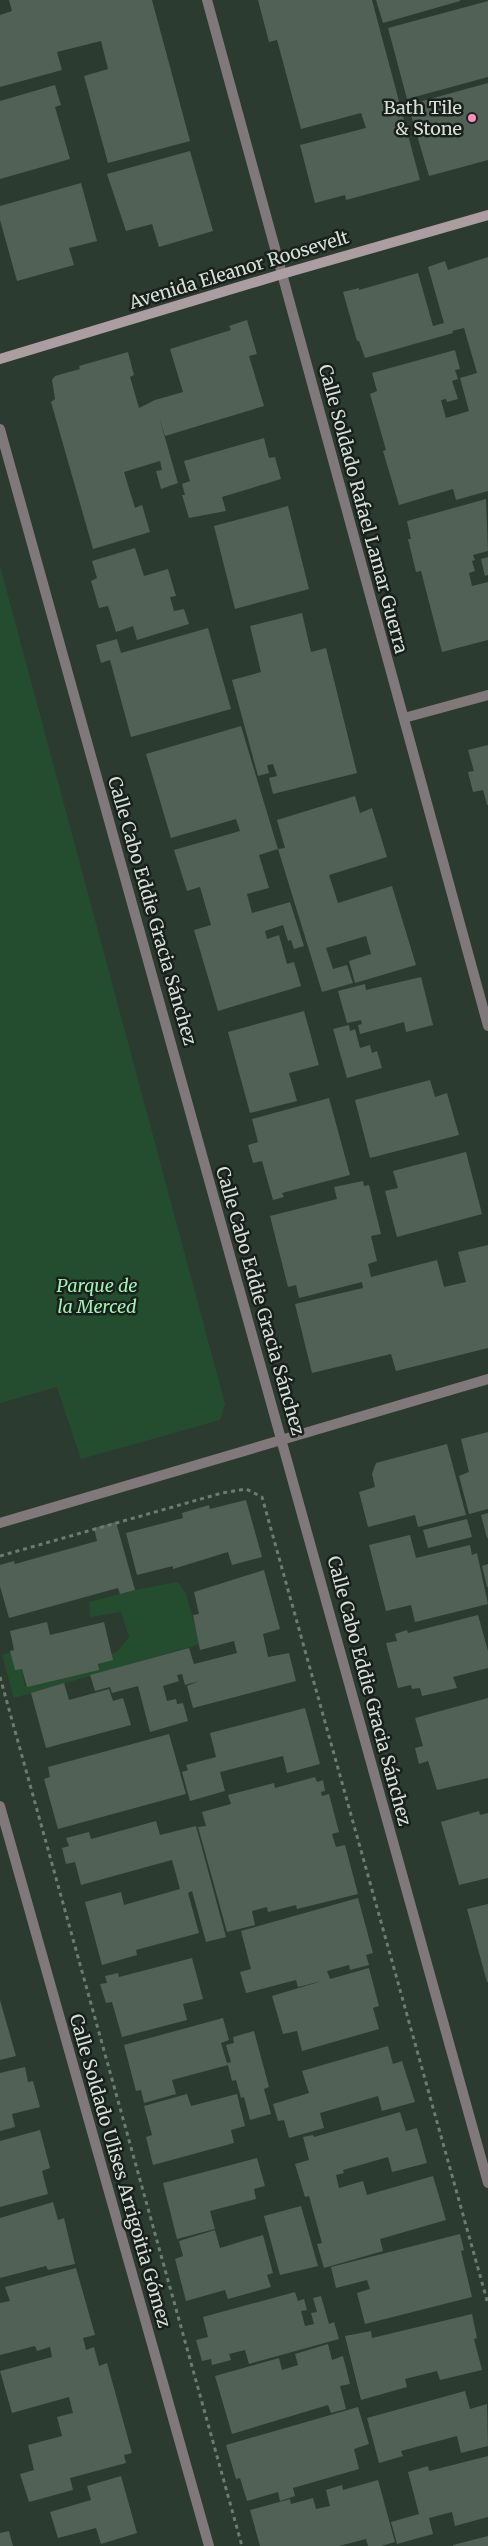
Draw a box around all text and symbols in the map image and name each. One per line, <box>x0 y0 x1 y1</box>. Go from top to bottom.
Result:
place label: Bath Tile & Stone <box>384 96 462 140</box>
marker: Bath Tile & Stone <box>466 112 478 124</box>
street label: Avenida Eleanor Roosevelt <box>125 225 351 314</box>
street label: Calle Soldado Rafael Lamar Guerra <box>314 362 413 656</box>
street label: Calle Cabo Eddie Gracia Sánchez <box>103 774 202 1048</box>
street label: Calle Cabo Eddie Gracia Sánchez <box>211 1164 310 1438</box>
park label: Parque de la Merced <box>57 1274 137 1318</box>
street label: Calle Cabo Eddie Gracia Sánchez <box>322 1553 417 1828</box>
street label: Calle Soldado Ulises Arrigoitia Gómez <box>65 2011 176 2331</box>

